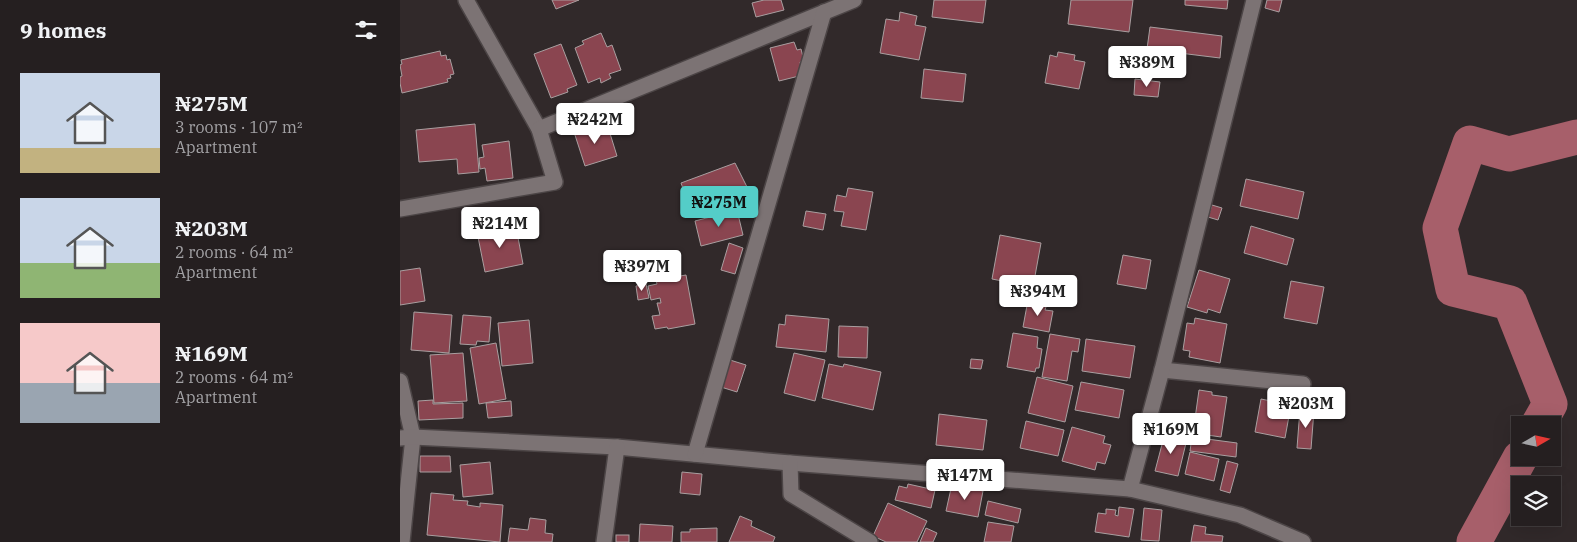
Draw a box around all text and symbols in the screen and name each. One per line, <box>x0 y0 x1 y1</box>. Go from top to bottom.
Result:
text: 9 homes <box>20 16 106 44</box>
icon: filters <box>352 16 380 44</box>
pin: ₦389M <box>1112 46 1182 88</box>
text: ₦389M <box>1119 52 1175 72</box>
text: ₦275M <box>175 89 248 117</box>
icon: home <box>60 93 120 153</box>
pin: ₦242M <box>560 102 630 145</box>
text: ₦242M <box>567 109 623 129</box>
text: 3 rooms · 107 m² <box>175 117 303 137</box>
text: Apartment <box>175 137 257 157</box>
pin: ₦275M <box>684 186 754 228</box>
text: ₦275M <box>691 192 747 212</box>
pin: ₦214M <box>465 206 535 249</box>
text: ₦214M <box>472 213 528 233</box>
text: ₦203M <box>175 214 248 242</box>
icon: home <box>60 218 120 278</box>
text: 2 rooms · 64 m² <box>175 242 293 262</box>
pin: ₦397M <box>607 250 677 292</box>
text: ₦397M <box>614 256 670 276</box>
text: Apartment <box>175 262 257 282</box>
pin: ₦394M <box>1003 274 1073 317</box>
text: ₦394M <box>1010 281 1066 301</box>
text: ₦169M <box>175 339 248 367</box>
icon: home <box>60 343 120 403</box>
text: 2 rooms · 64 m² <box>175 367 293 387</box>
pin: ₦203M <box>1271 386 1341 429</box>
text: Apartment <box>175 387 257 407</box>
text: ₦203M <box>1278 393 1334 413</box>
pin: ₦169M <box>1136 412 1206 455</box>
north arrow <box>1511 416 1561 466</box>
map controls <box>1511 416 1561 526</box>
text: ₦169M <box>1143 419 1199 439</box>
pin: ₦147M <box>930 458 1000 501</box>
text: ₦147M <box>937 465 993 485</box>
button: layers <box>1511 476 1561 526</box>

